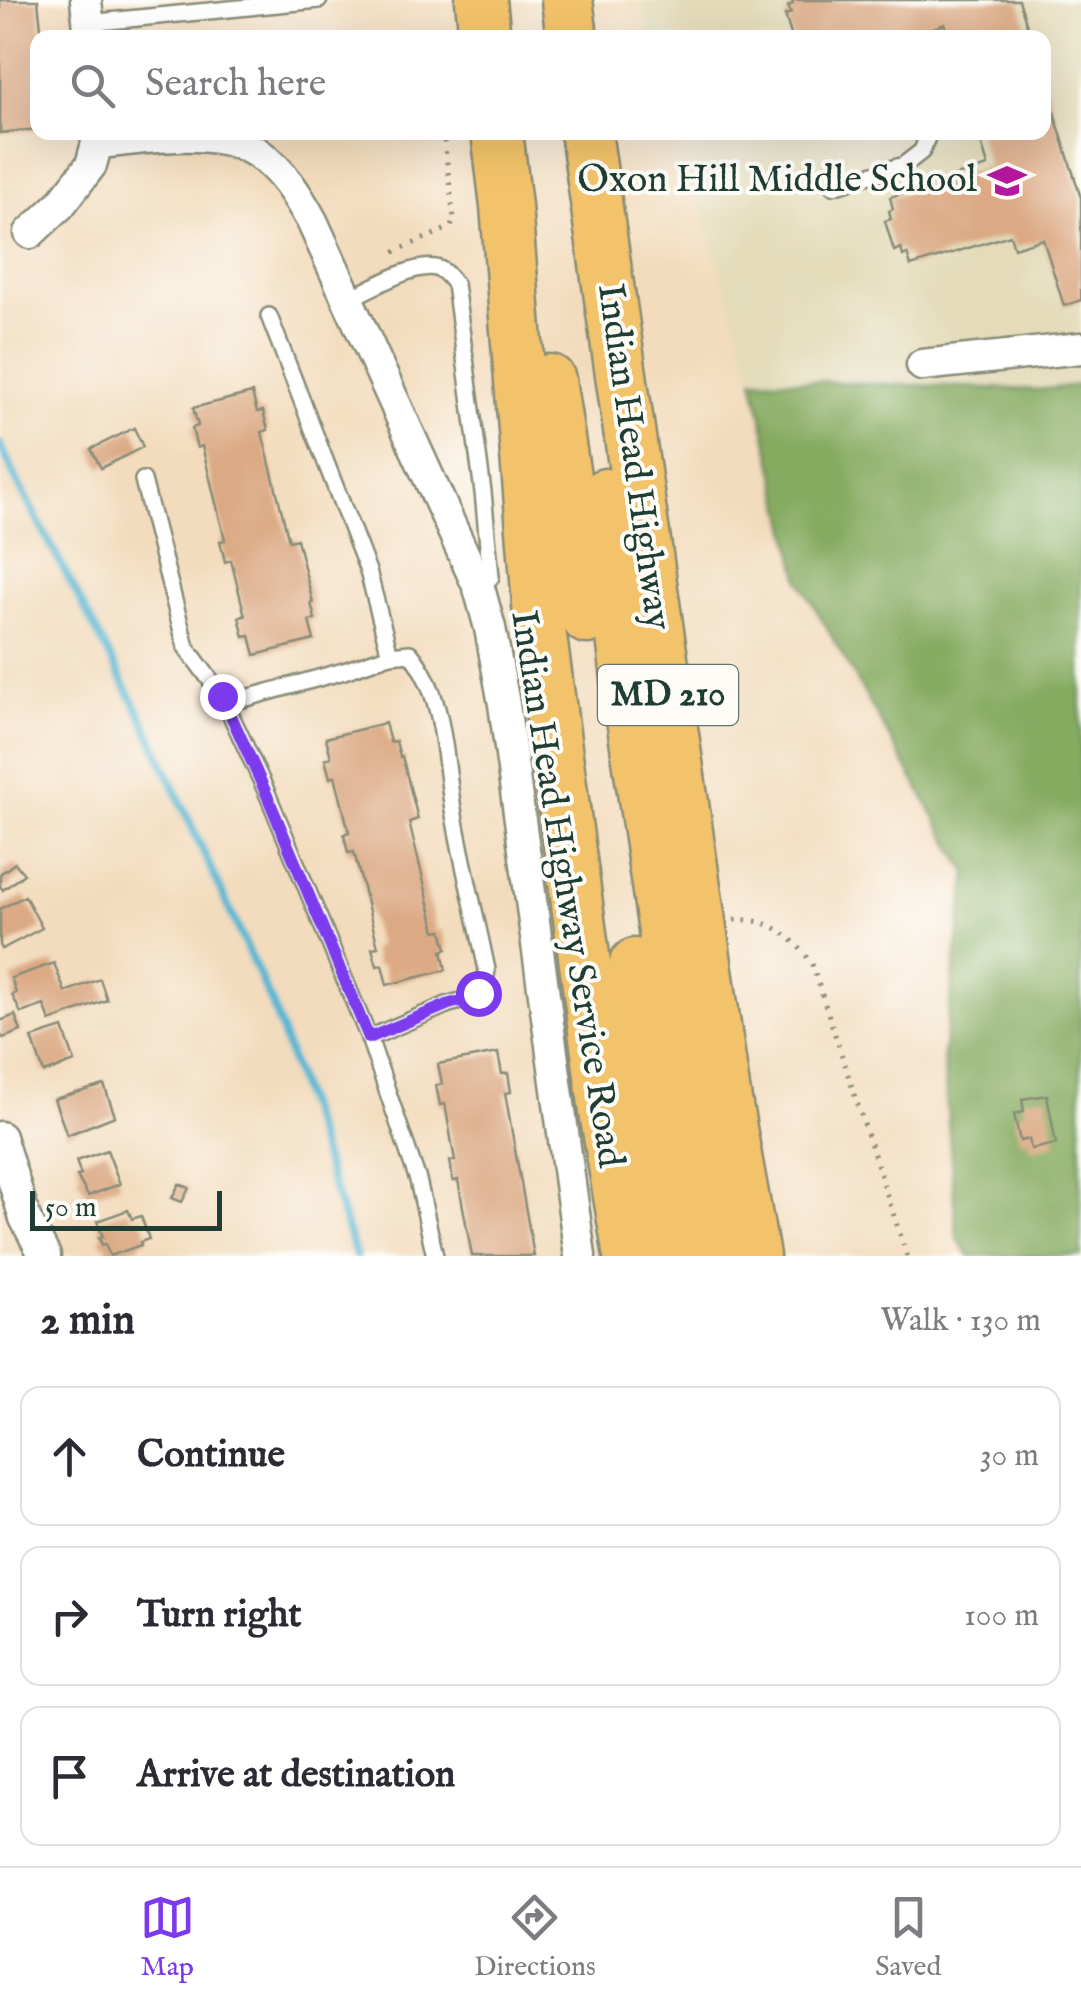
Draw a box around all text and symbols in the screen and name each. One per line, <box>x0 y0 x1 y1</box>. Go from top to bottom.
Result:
search box <box>30 30 1051 140</box>
icon: search <box>65 58 120 113</box>
text: Search here <box>145 61 326 109</box>
place label: Oxon Hill Middle School <box>577 157 978 205</box>
school or university icon: Oxon Hill Middle School <box>986 160 1028 202</box>
street label: Indian Head Highway <box>585 281 681 634</box>
street label: Indian Head Highway Service Road <box>498 607 634 1172</box>
road number: MD 210 <box>598 665 738 725</box>
route end <box>200 674 246 720</box>
route start <box>456 971 502 1017</box>
scale bar <box>30 1186 222 1230</box>
text: 50 m <box>45 1191 97 1226</box>
text: 2 min <box>40 1295 135 1348</box>
text: Walk · 130 m <box>880 1301 1041 1342</box>
icon: ahead <box>42 1429 97 1484</box>
text: Continue <box>137 1432 285 1480</box>
text: 30 m <box>980 1436 1039 1477</box>
icon: right <box>42 1589 97 1644</box>
text: Turn right <box>137 1592 301 1640</box>
text: 100 m <box>964 1596 1039 1637</box>
icon: arrive <box>42 1749 97 1804</box>
text: Arrive at destination <box>137 1752 455 1800</box>
tab: Map <box>140 1890 195 1985</box>
tab: Directions <box>474 1890 596 1985</box>
tab: Saved <box>875 1890 941 1985</box>

